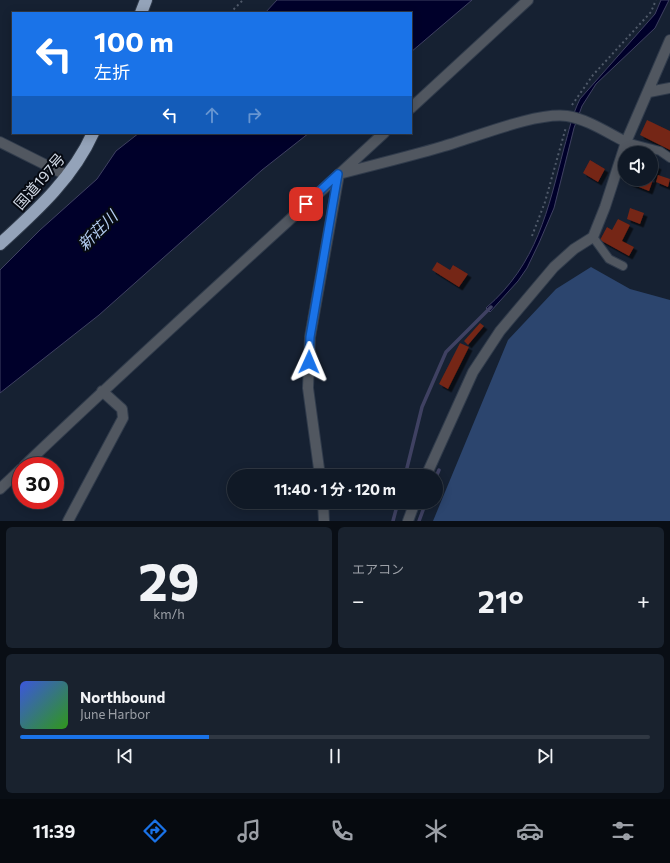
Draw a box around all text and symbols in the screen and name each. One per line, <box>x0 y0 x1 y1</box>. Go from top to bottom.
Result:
text: 100 m <box>94 24 174 58</box>
icon: left <box>28 28 80 80</box>
text: 左折 <box>94 61 130 83</box>
icon: left <box>159 104 181 126</box>
icon: ahead <box>201 104 223 126</box>
icon: right <box>243 104 265 126</box>
map controls <box>618 146 658 186</box>
button: sound <box>618 146 658 186</box>
street label: 国道197号 <box>10 149 68 213</box>
pin <box>289 187 323 221</box>
icon: arrive <box>295 193 317 215</box>
water label: 新荘川 <box>73 205 122 254</box>
position arrow <box>288 341 330 383</box>
speed limit sign: 30 <box>12 457 64 509</box>
text: 11:40 · 1 分 · 120 m <box>274 480 396 498</box>
text: 29 <box>138 548 200 612</box>
text: エアコン <box>352 561 404 577</box>
text: 21° <box>478 582 524 619</box>
text: − <box>352 587 365 614</box>
text: + <box>637 587 650 614</box>
text: km/h <box>153 606 185 622</box>
text: Northbound <box>80 688 165 706</box>
text: June Harbor <box>80 706 150 722</box>
icon: previous <box>114 745 136 767</box>
icon: pause <box>324 745 346 767</box>
icon: next <box>534 745 556 767</box>
icon: directions <box>141 817 169 845</box>
icon: music <box>235 817 263 845</box>
icon: phone <box>328 817 356 845</box>
icon: climate <box>422 817 450 845</box>
icon: car <box>516 817 544 845</box>
icon: filters <box>609 817 637 845</box>
text: 11:39 <box>33 820 75 842</box>

